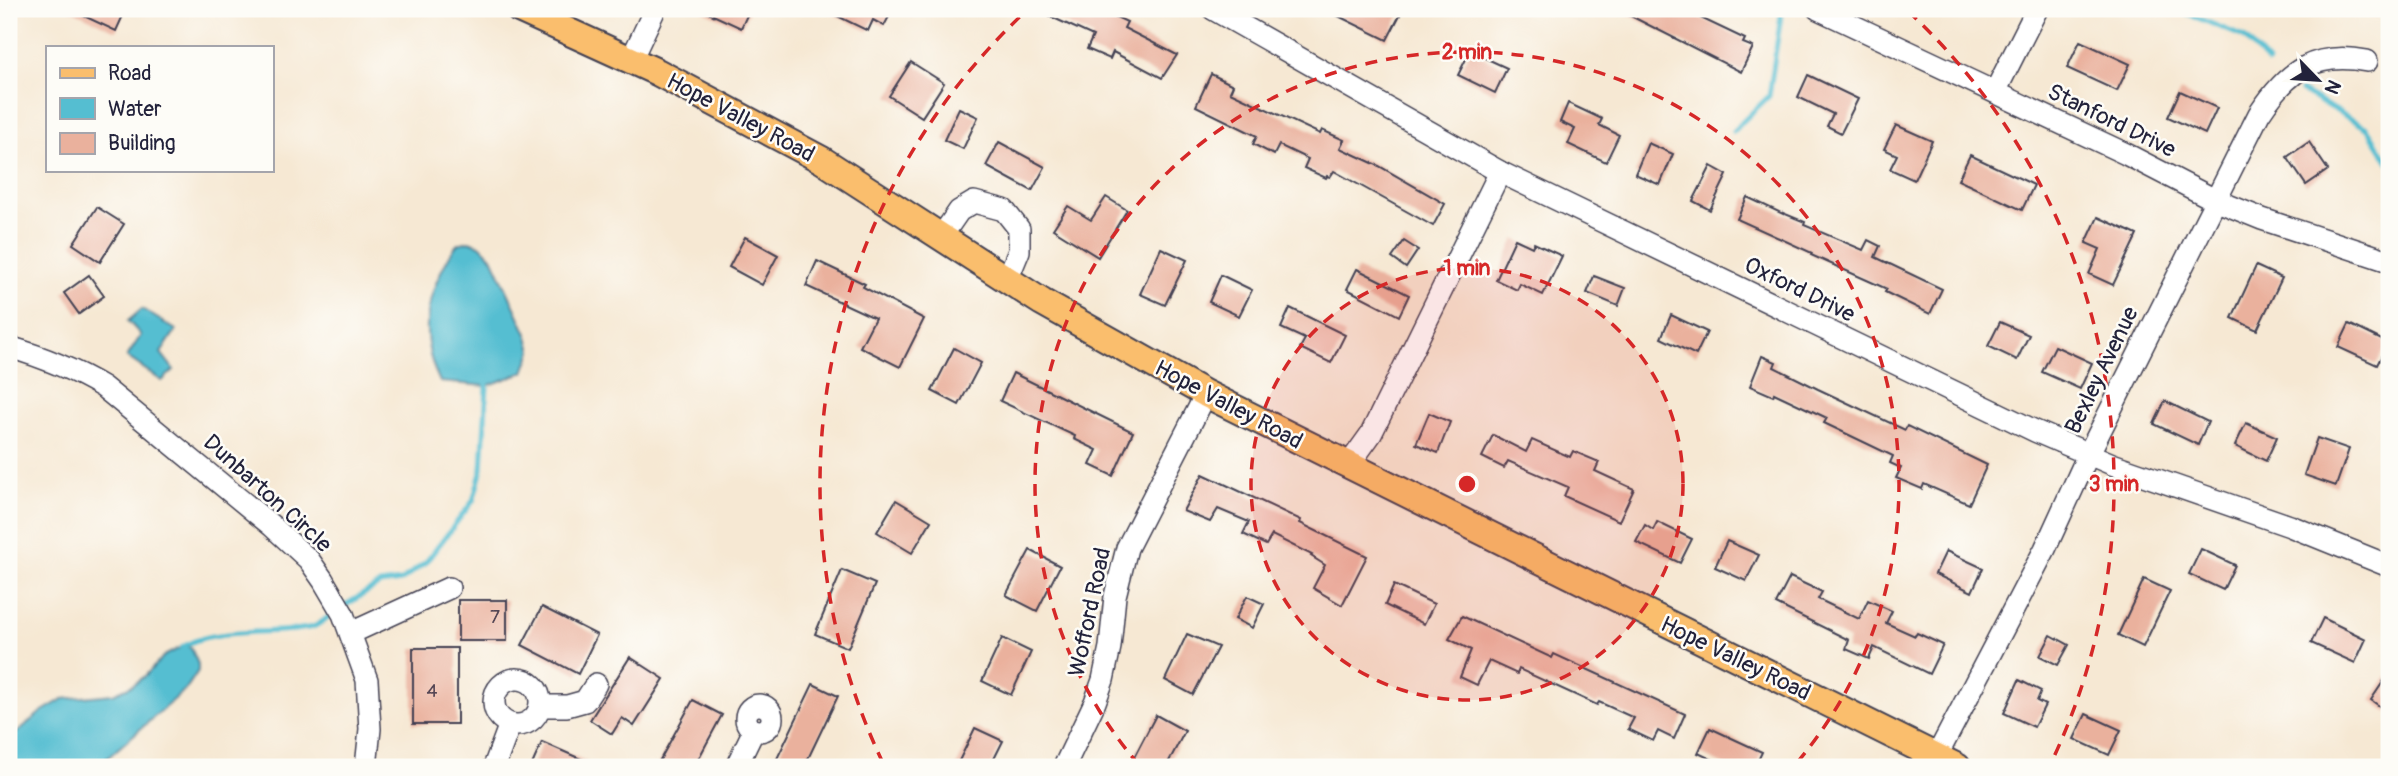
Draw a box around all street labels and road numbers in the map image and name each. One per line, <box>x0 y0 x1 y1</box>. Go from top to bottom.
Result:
street label: Hope Valley Road <box>662 66 820 169</box>
street label: Stanford Drive <box>2043 77 2181 164</box>
street label: Oxford Drive <box>1740 250 1860 329</box>
street label: Bexley Avenue <box>2058 301 2145 439</box>
street label: Hope Valley Road <box>1150 353 1308 456</box>
street label: Dunbarton Circle <box>197 428 338 559</box>
street label: Wofford Road <box>1062 545 1117 679</box>
street label: Hope Valley Road <box>1656 610 1816 707</box>

